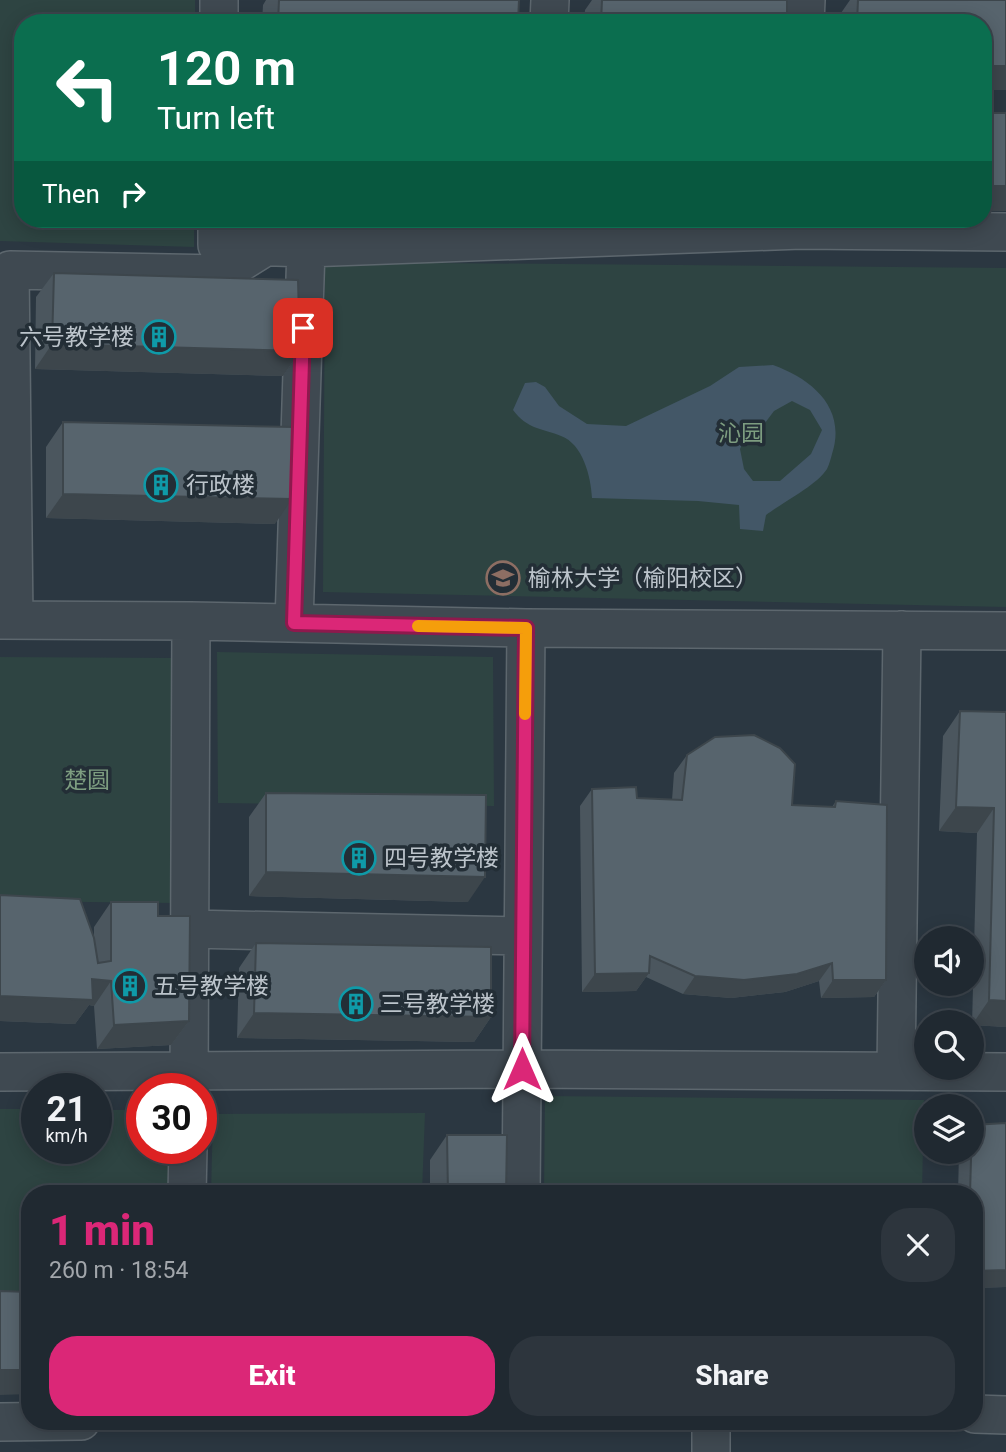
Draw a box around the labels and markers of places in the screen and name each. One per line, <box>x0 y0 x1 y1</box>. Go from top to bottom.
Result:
pin <box>273 298 333 358</box>
building icon: 六号教学楼 <box>140 318 178 356</box>
place label: 六号教学楼 <box>19 324 134 351</box>
building icon: 行政楼 <box>142 466 180 504</box>
place label: 行政楼 <box>186 472 255 499</box>
school or university icon: 榆林大学（榆阳校区） <box>484 559 522 597</box>
place label: 榆林大学（榆阳校区） <box>528 565 758 592</box>
building icon: 四号教学楼 <box>340 839 378 877</box>
place label: 四号教学楼 <box>384 845 499 872</box>
building icon: 五号教学楼 <box>111 967 149 1005</box>
place label: 五号教学楼 <box>154 973 269 1000</box>
building icon: 三号教学楼 <box>337 985 375 1023</box>
place label: 三号教学楼 <box>380 991 495 1018</box>

